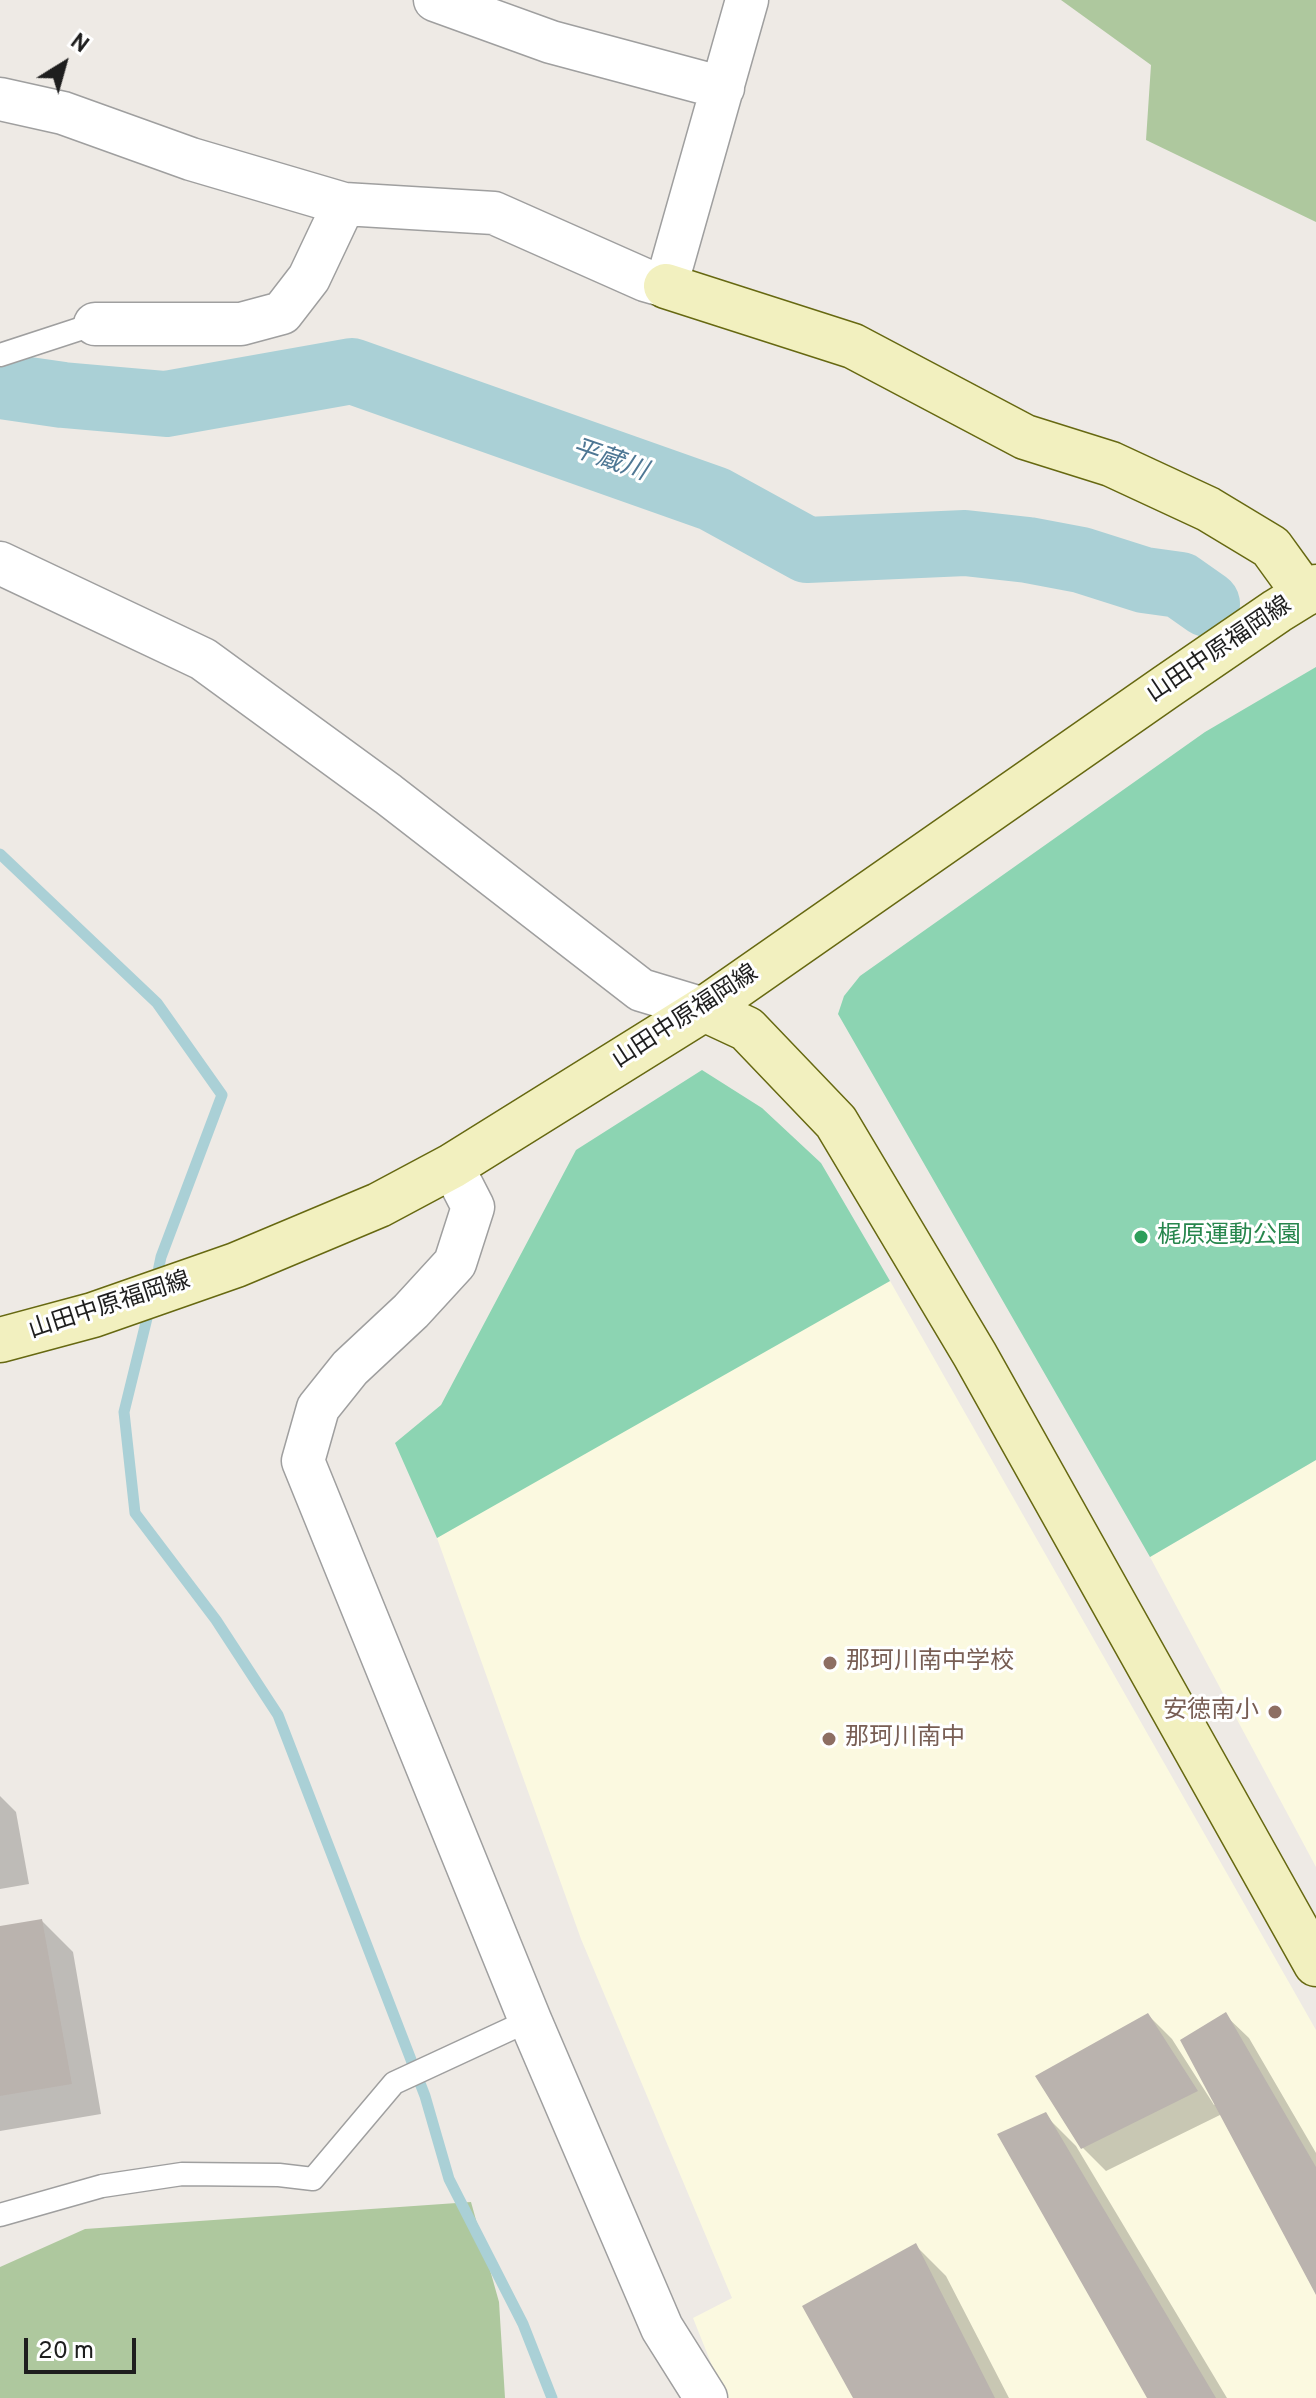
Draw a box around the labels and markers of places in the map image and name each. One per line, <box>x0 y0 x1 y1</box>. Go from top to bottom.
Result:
place label: 梶原運動公園 <box>1157 1223 1301 1251</box>
marker: 梶原運動公園 <box>1132 1228 1150 1246</box>
place label: 那珂川南中学校 <box>846 1649 1014 1677</box>
marker: 那珂川南中学校 <box>821 1654 839 1672</box>
place label: 安徳南小 <box>1163 1698 1259 1726</box>
marker: 安徳南小 <box>1266 1703 1284 1721</box>
place label: 那珂川南中 <box>845 1725 965 1753</box>
marker: 那珂川南中 <box>820 1730 838 1748</box>

